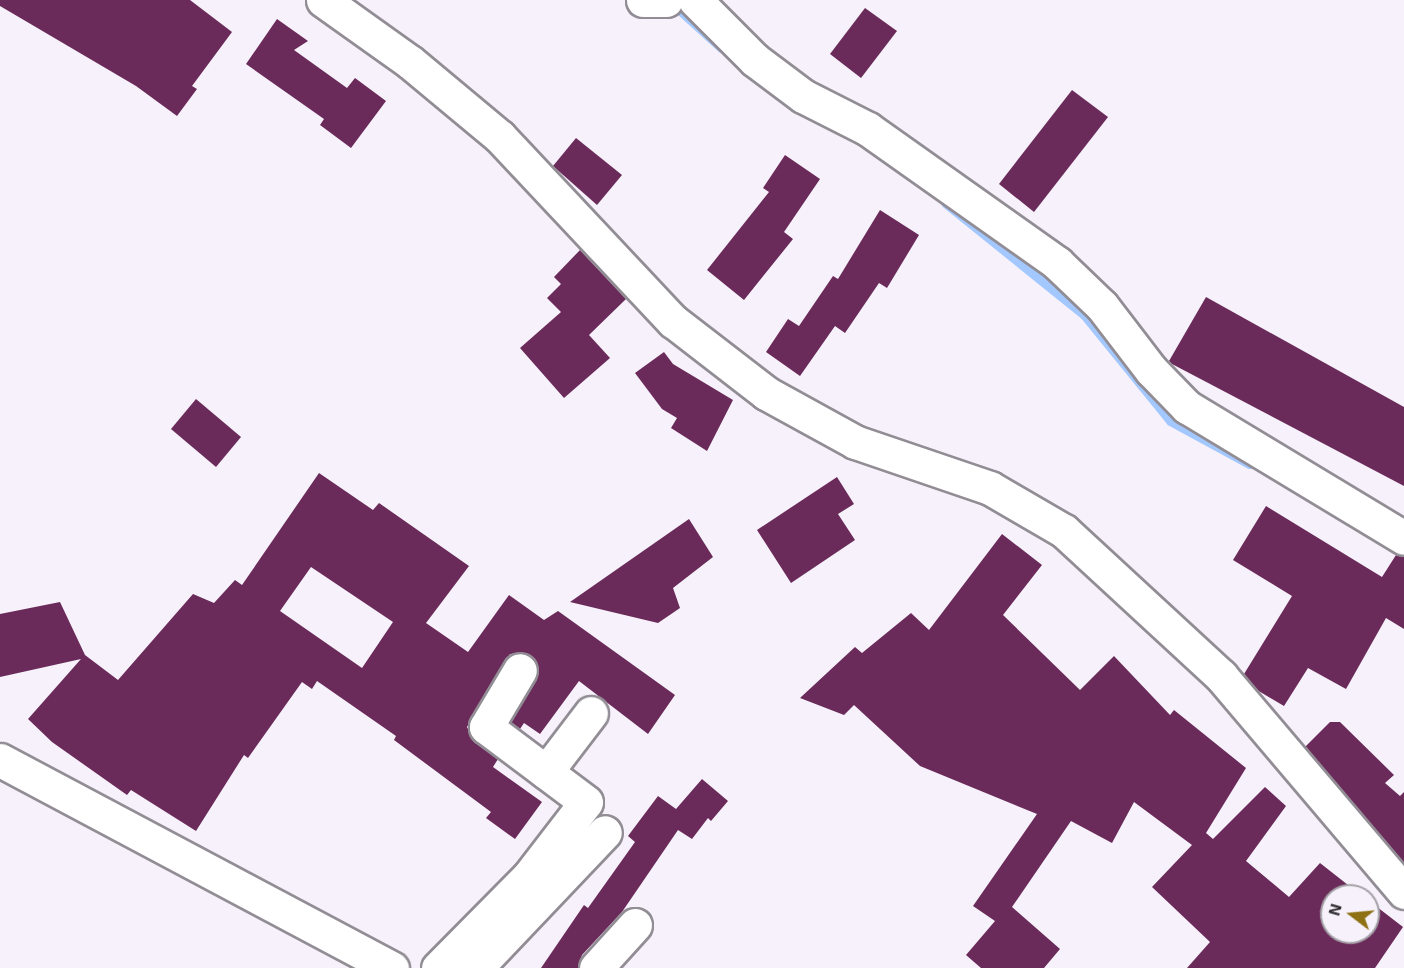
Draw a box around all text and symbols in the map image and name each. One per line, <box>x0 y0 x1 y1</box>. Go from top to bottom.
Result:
north arrow <box>1320 884 1380 944</box>
text: N <box>1323 901 1345 918</box>

